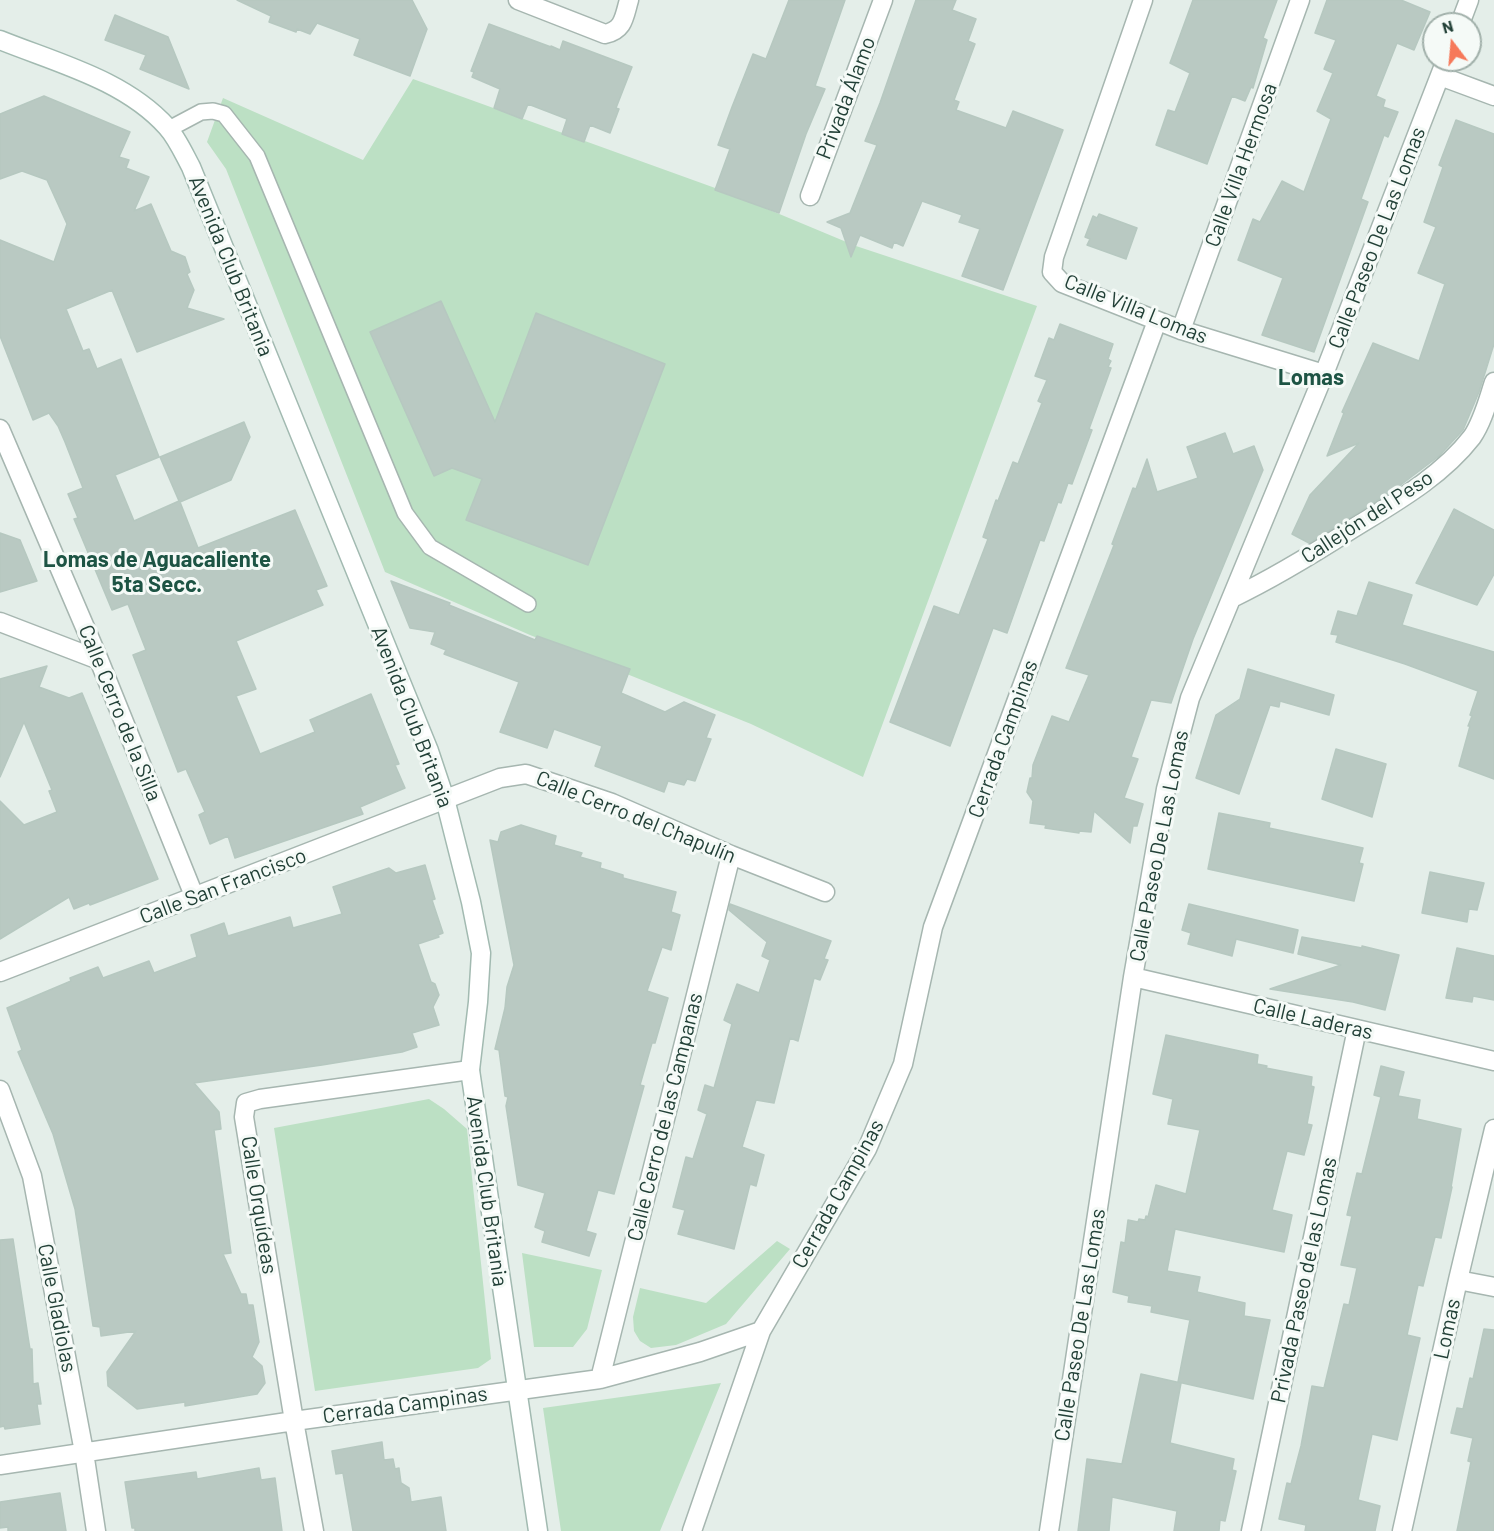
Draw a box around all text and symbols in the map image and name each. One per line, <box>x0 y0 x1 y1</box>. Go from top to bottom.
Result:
north arrow <box>1422 12 1482 72</box>
text: N <box>1440 16 1455 37</box>
street label: Privada Álamo <box>811 33 881 163</box>
street label: Calle Villa Hermosa <box>1200 80 1282 250</box>
street label: Calle Paseo De Las Lomas <box>1323 124 1431 352</box>
street label: Avenida Club Britania <box>183 172 279 360</box>
street label: Calle Villa Lomas <box>1061 269 1211 349</box>
district label: Lomas <box>1278 365 1344 391</box>
street label: Callejón del Peso <box>1296 465 1438 569</box>
district label: Lomas de Aguacaliente 5ta Secc. <box>43 547 271 598</box>
street label: Calle Cerro de la Silla <box>73 621 167 805</box>
street label: Avenida Club Britania <box>366 623 458 811</box>
street label: Cerrada Campinas <box>963 657 1043 821</box>
street label: Calle Paseo De Las Lomas <box>1124 728 1194 964</box>
street label: Calle Cerro del Chapulín <box>533 765 739 869</box>
street label: Calle San Francisco <box>136 843 310 929</box>
street label: Calle Cerro de las Campanas <box>622 990 708 1244</box>
street label: Calle Laderas <box>1251 993 1375 1045</box>
street label: Avenida Club Britania <box>461 1094 513 1288</box>
street label: Cerrada Campinas <box>787 1115 889 1273</box>
street label: Calle Orquídeas <box>236 1134 282 1276</box>
street label: Privada Paseo de las Lomas <box>1266 1155 1342 1405</box>
street label: Calle Paseo De Las Lomas <box>1049 1207 1111 1443</box>
street label: Calle Gladiolas <box>32 1241 82 1375</box>
street label: Lomas <box>1428 1296 1466 1362</box>
street label: Cerrada Campinas <box>321 1381 489 1429</box>

